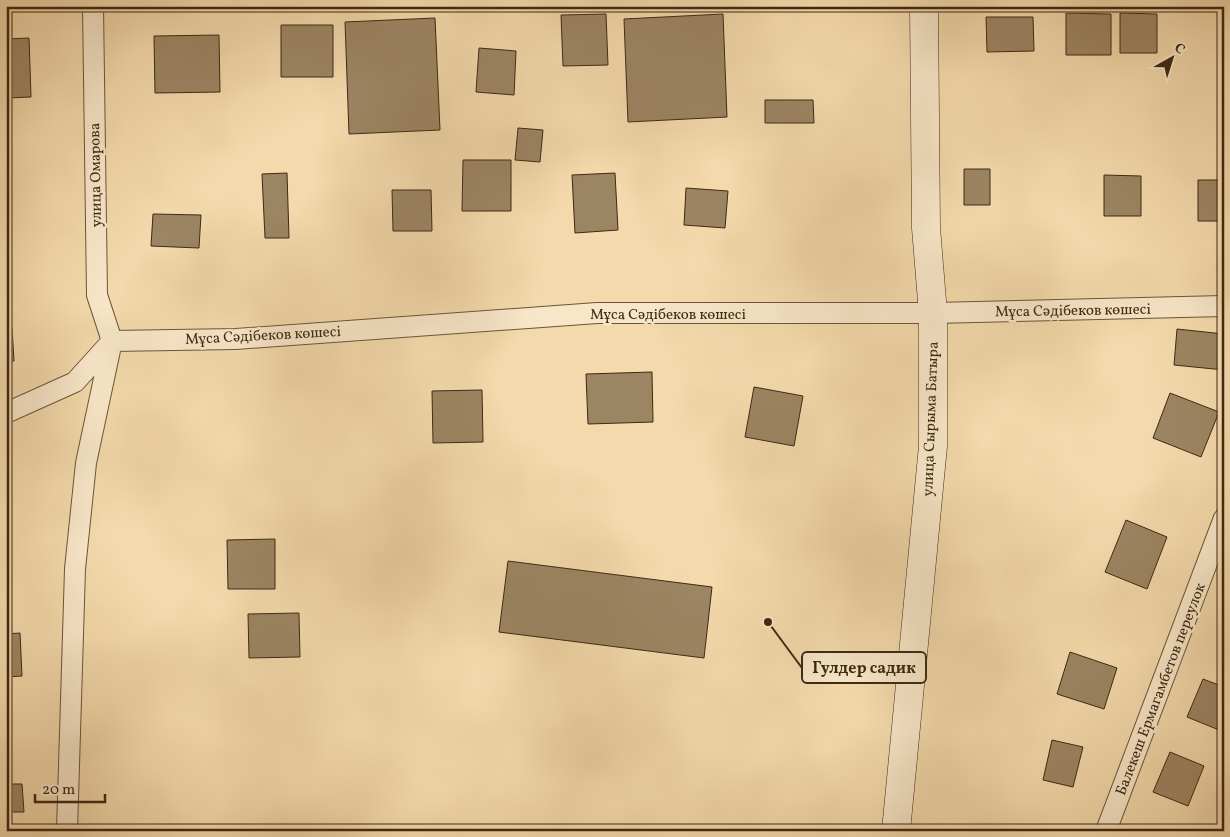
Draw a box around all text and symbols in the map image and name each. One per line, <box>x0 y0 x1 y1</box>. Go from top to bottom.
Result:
north arrow <box>1148 32 1198 82</box>
text: С <box>1170 39 1189 59</box>
street label: улица Омарова <box>85 122 108 227</box>
street label: Мұса Сәдібеков көшесі <box>995 300 1151 323</box>
street label: Мұса Сәдібеков көшесі <box>590 305 746 326</box>
street label: Мұса Сәдібеков көшесі <box>185 322 342 351</box>
street label: улица Сырыма Батыра <box>918 341 945 497</box>
street label: Балекеш Ермагамбетов переулок <box>1111 580 1212 799</box>
callout: Гулдер садик <box>802 652 926 683</box>
text: Гулдер садик <box>812 658 916 680</box>
scale bar <box>35 772 105 804</box>
text: 20 m <box>42 780 75 801</box>

